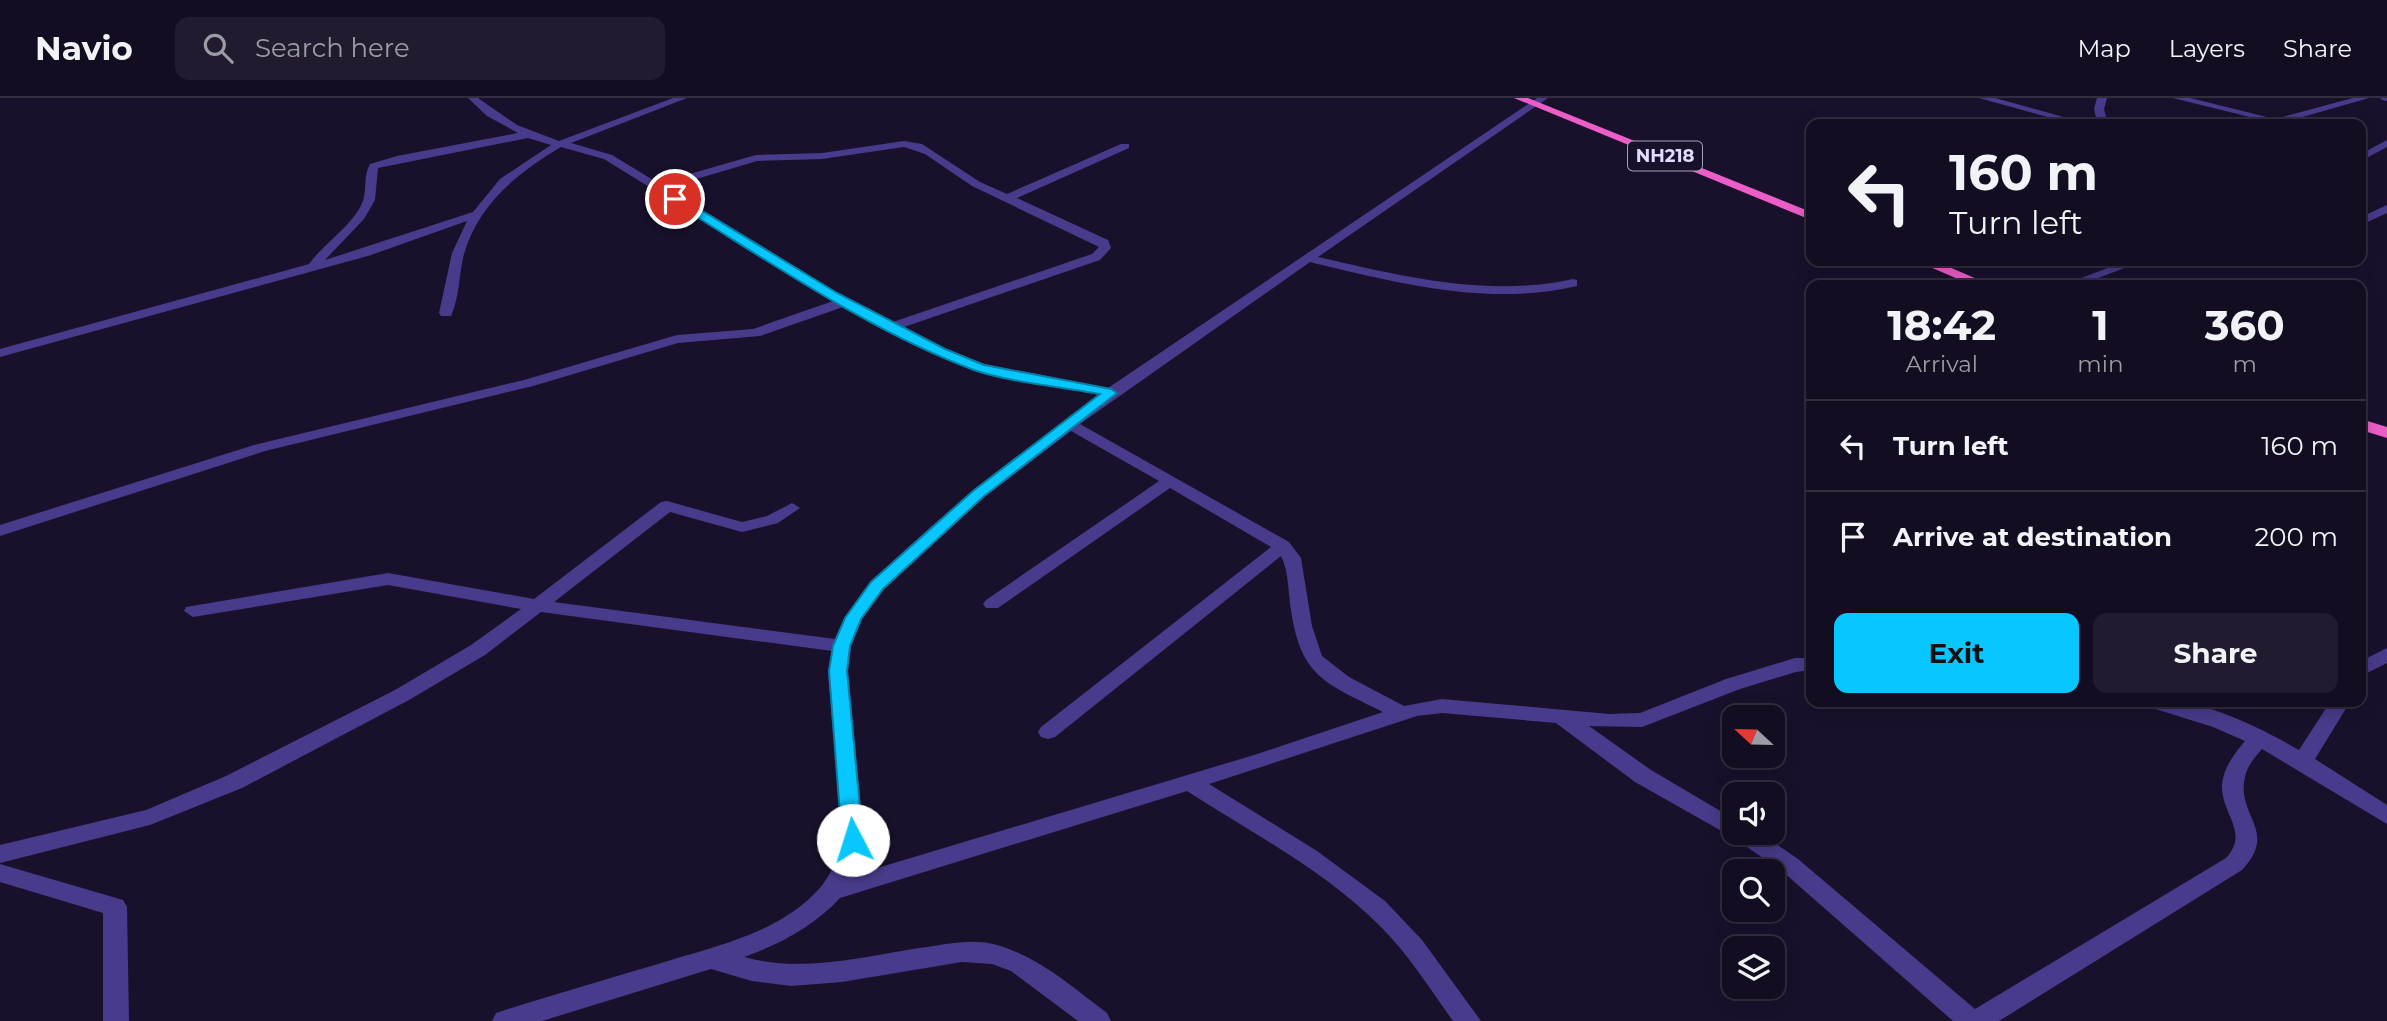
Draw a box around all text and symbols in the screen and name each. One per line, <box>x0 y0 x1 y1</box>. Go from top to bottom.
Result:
search box <box>175 17 665 80</box>
text: Navio <box>35 28 133 68</box>
icon: search <box>199 29 237 67</box>
text: Search here <box>255 32 410 64</box>
text: Map <box>2077 34 2131 63</box>
text: Layers <box>2169 34 2245 63</box>
text: Share <box>2283 34 2352 63</box>
road number: NH218 <box>1628 142 1702 170</box>
text: 160 m <box>1949 143 2098 202</box>
icon: left <box>1834 147 1925 238</box>
pin <box>645 169 705 229</box>
icon: arrive <box>656 180 694 218</box>
text: Turn left <box>1949 203 2083 242</box>
text: 18:42 <box>1887 299 1996 351</box>
text: 1 <box>2092 299 2109 351</box>
text: 360 <box>2205 299 2285 351</box>
text: Arrival <box>1905 350 1978 378</box>
text: min <box>2077 350 2123 378</box>
text: m <box>2233 350 2257 378</box>
icon: left <box>1834 427 1872 465</box>
text: Turn left <box>1893 430 2009 462</box>
text: 160 m <box>2261 430 2338 462</box>
icon: arrive <box>1834 518 1872 556</box>
text: Arrive at destination <box>1893 521 2172 553</box>
text: 200 m <box>2254 521 2338 553</box>
button: Exit <box>1834 613 2079 693</box>
button: Share <box>2093 613 2338 693</box>
north arrow <box>1722 705 1785 768</box>
map controls <box>1722 705 1785 999</box>
button: sound <box>1722 782 1785 845</box>
position arrow <box>816 803 890 877</box>
button: search <box>1722 859 1785 922</box>
button: layers <box>1722 936 1785 999</box>

